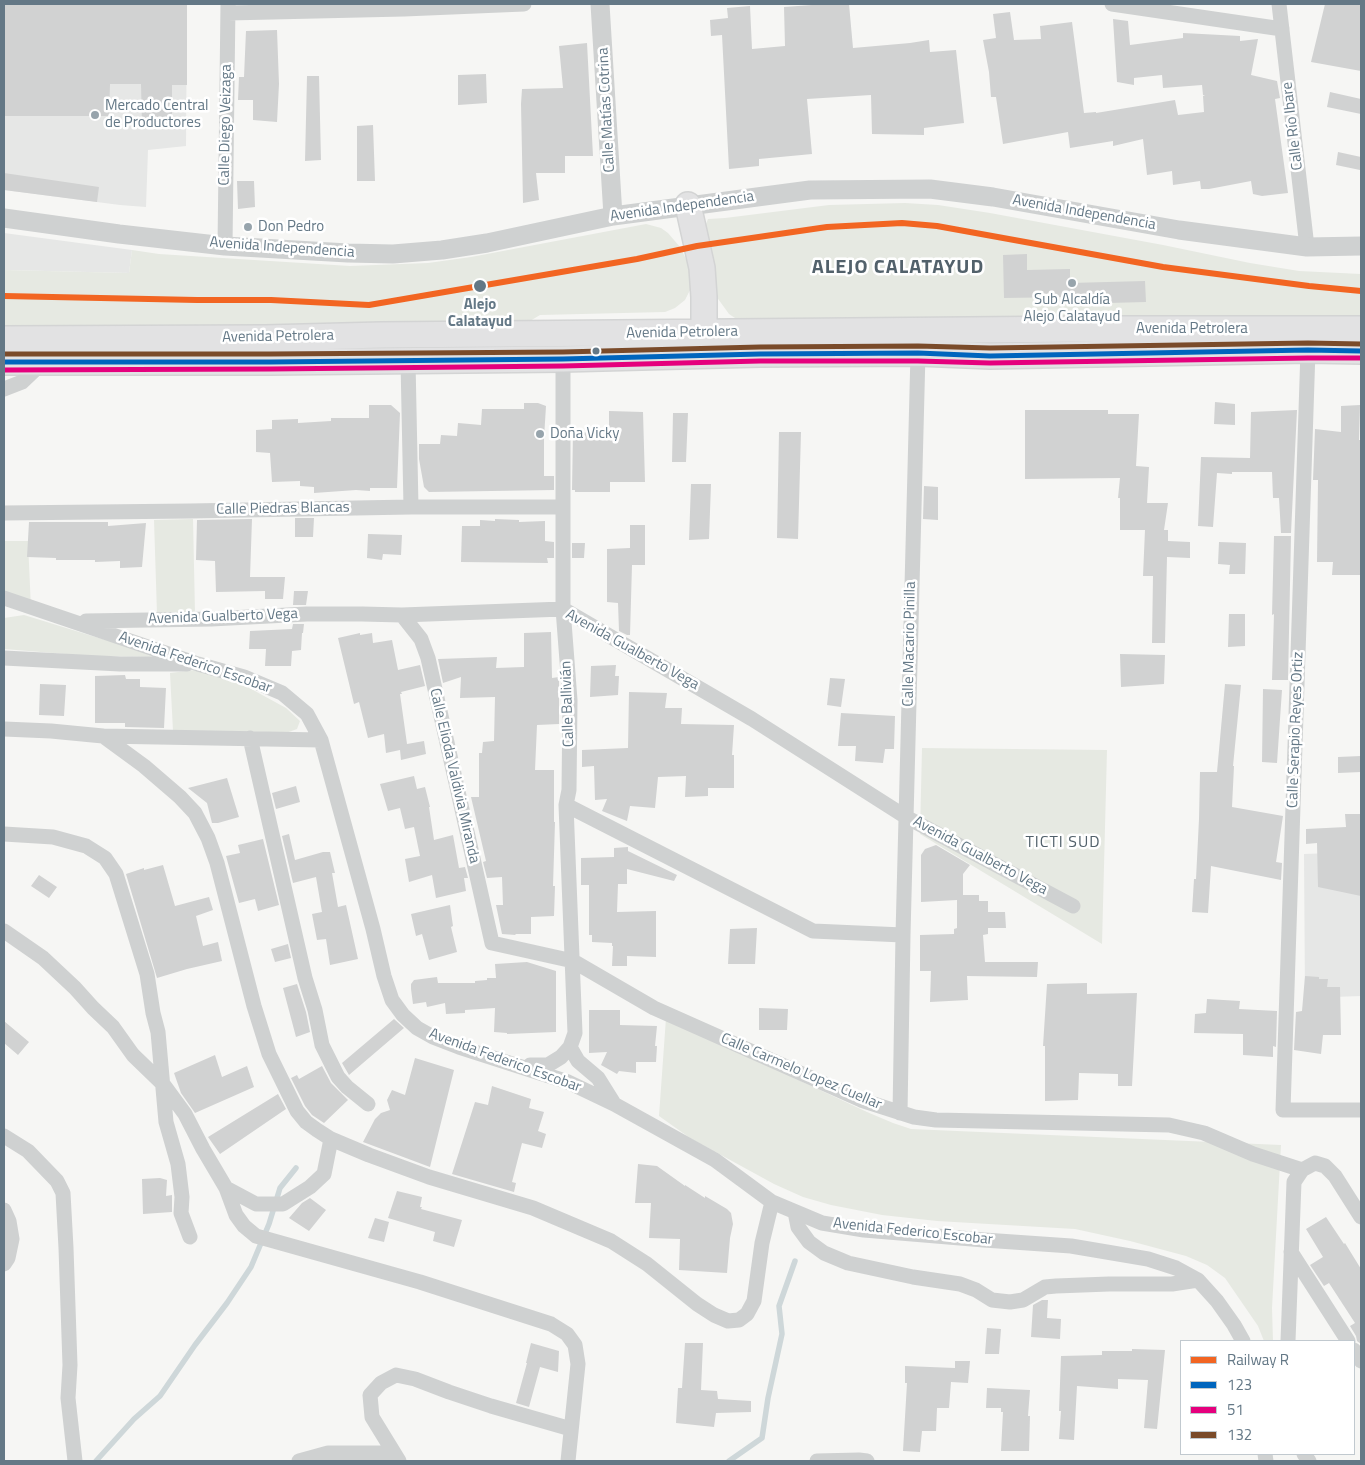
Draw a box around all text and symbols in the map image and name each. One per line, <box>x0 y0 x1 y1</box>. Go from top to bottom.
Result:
street label: Calle Matías Cotrina <box>595 47 619 173</box>
street label: Calle Diego Veizaga <box>216 64 236 186</box>
street label: Calle Río Ibare <box>1279 81 1307 171</box>
place label: Mercado Central de Productores <box>105 97 208 132</box>
marker: Mercado Central de Productores <box>89 109 101 121</box>
street label: Avenida Independencia <box>609 188 755 226</box>
street label: Avenida Independencia <box>1011 192 1157 234</box>
place label: Don Pedro <box>258 218 324 236</box>
marker: Don Pedro <box>242 221 254 233</box>
street label: Avenida Independencia <box>209 234 355 262</box>
district label: ALEJO CALATAYUD <box>810 256 986 280</box>
marker: Sub Alcaldía Alejo Calatayud <box>1066 277 1078 289</box>
marker: Alejo Calatayud <box>472 278 488 294</box>
place label: Sub Alcaldía Alejo Calatayud <box>1024 291 1120 326</box>
place label: Alejo Calatayud <box>448 296 512 331</box>
street label: Avenida Petrolera <box>1136 320 1248 338</box>
street label: Avenida Petrolera <box>626 323 738 343</box>
street label: Avenida Petrolera <box>222 327 334 347</box>
unlabelled marker <box>591 346 601 356</box>
place label: Doña Vicky <box>550 425 619 443</box>
marker: Doña Vicky <box>534 428 546 440</box>
street label: Calle Piedras Blancas <box>216 499 350 519</box>
street label: Calle Macario Pinilla <box>900 581 920 707</box>
street label: Avenida Gualberto Vega <box>148 605 298 629</box>
street label: Avenida Gualberto Vega <box>562 606 702 694</box>
street label: Avenida Federico Escobar <box>116 628 274 698</box>
street label: Calle Serapio Reyes Ortiz <box>1284 652 1308 808</box>
street label: Calle Ballivián <box>557 660 579 748</box>
street label: Calle Elioda Valdivia Miranda <box>425 687 483 865</box>
street label: Avenida Gualberto Vega <box>910 813 1050 899</box>
district label: TICTI SUD <box>1024 833 1102 853</box>
street label: Avenida Federico Escobar <box>427 1025 583 1097</box>
street label: Calle Carmelo Lopez Cuellar <box>718 1030 884 1114</box>
street label: Avenida Federico Escobar <box>832 1215 994 1249</box>
legend <box>1180 1340 1355 1455</box>
text: Railway R <box>1227 1348 1289 1371</box>
text: 123 <box>1227 1373 1252 1396</box>
text: 51 <box>1227 1398 1244 1421</box>
text: 132 <box>1227 1423 1252 1446</box>

